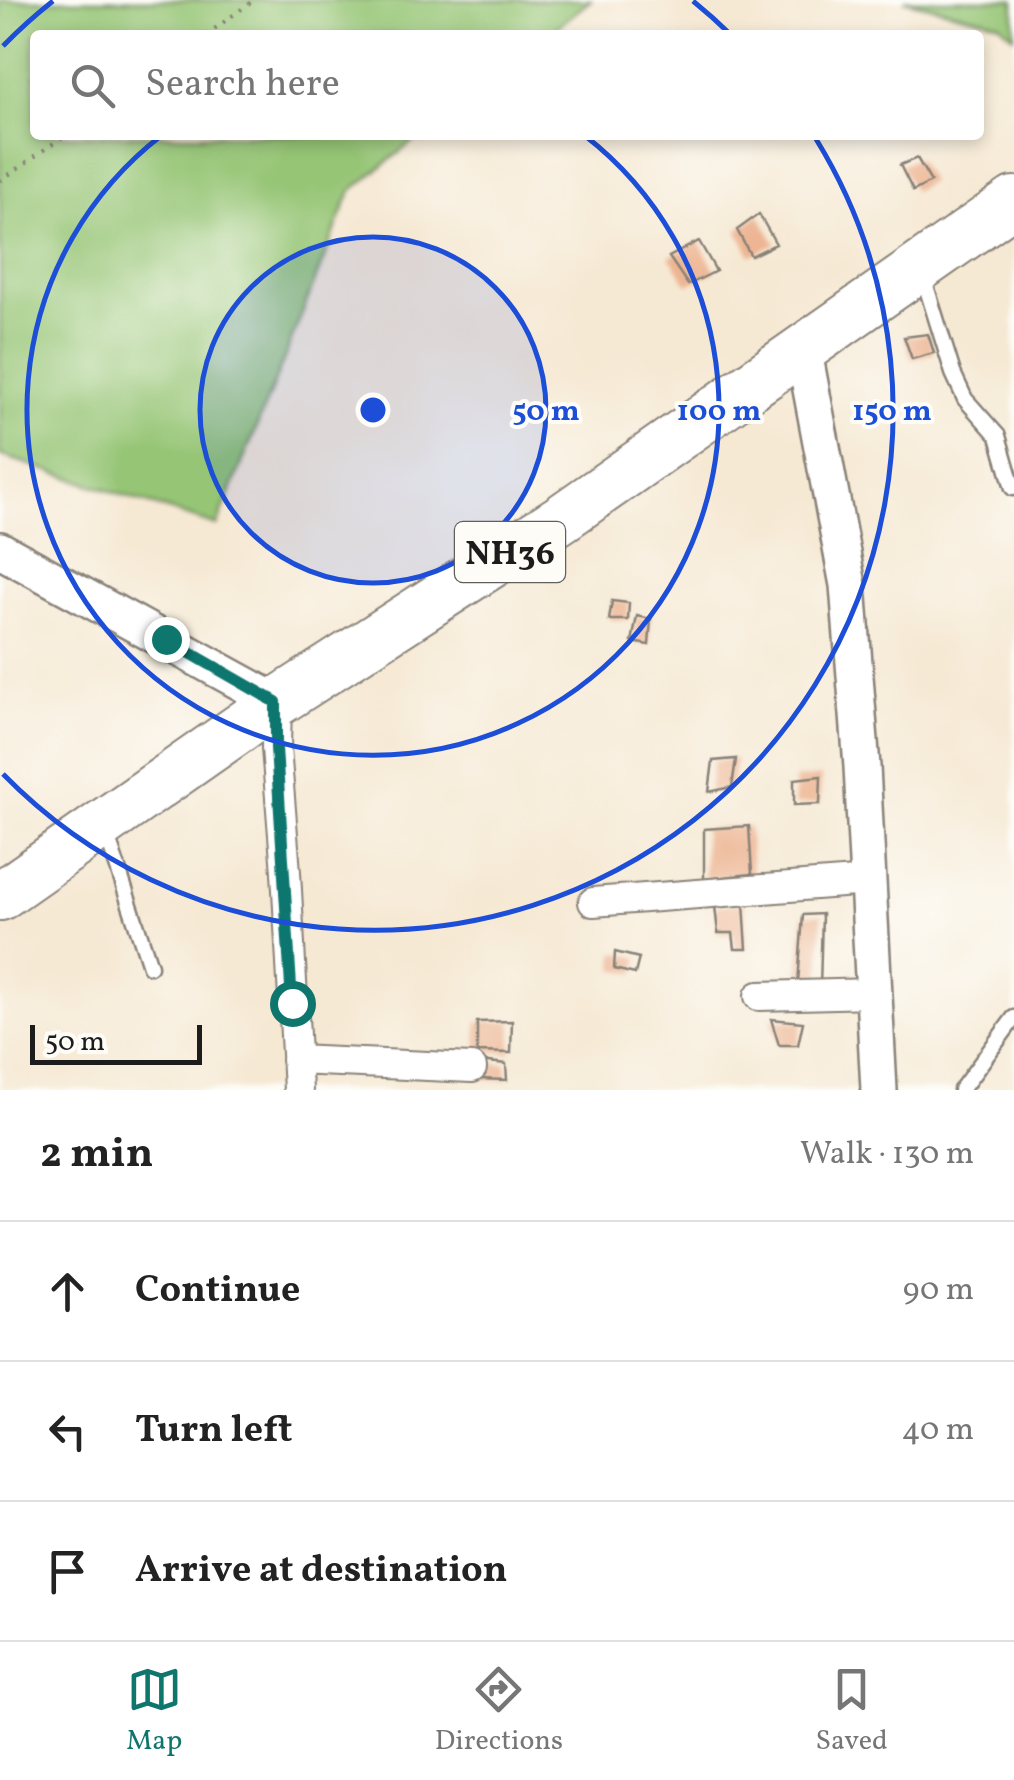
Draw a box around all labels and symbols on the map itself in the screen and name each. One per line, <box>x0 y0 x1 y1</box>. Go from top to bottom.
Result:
text: 50 m <box>512 391 580 433</box>
text: 100 m <box>677 391 761 433</box>
text: 150 m <box>852 391 932 433</box>
centre of rings <box>355 392 391 428</box>
road number: NH36 <box>455 522 565 582</box>
route end <box>144 617 190 663</box>
route start <box>270 981 316 1027</box>
scale bar <box>30 1020 202 1064</box>

